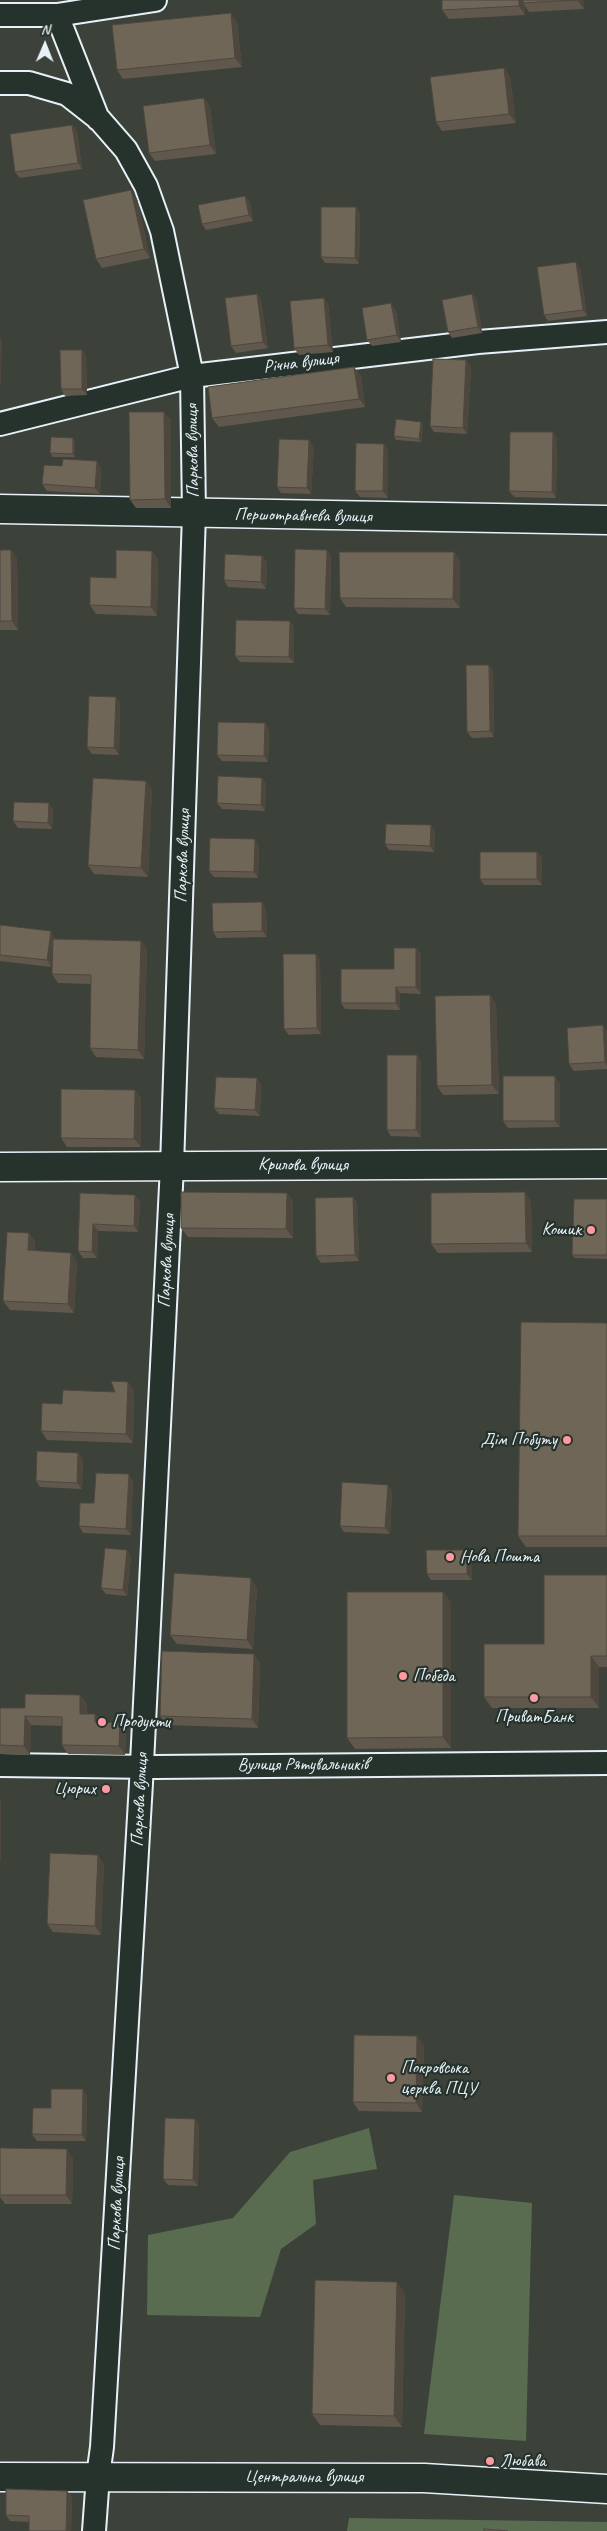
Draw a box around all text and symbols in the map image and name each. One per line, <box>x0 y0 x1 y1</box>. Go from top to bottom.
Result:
north arrow <box>20 20 70 70</box>
text: N <box>41 21 50 38</box>
street label: Річна вулиця <box>262 348 340 378</box>
street label: Паркова вулиця <box>181 404 205 498</box>
street label: Першотравнева вулиця <box>234 504 372 528</box>
street label: Паркова вулиця <box>171 809 195 903</box>
street label: Крилова вулиця <box>258 1154 348 1176</box>
street label: Паркова вулиця <box>154 1214 180 1308</box>
place label: Кошик <box>542 1219 581 1241</box>
marker: Кошик <box>585 1224 597 1236</box>
place label: Дім Побуту <box>481 1429 557 1451</box>
marker: Дім Побуту <box>561 1434 573 1446</box>
place label: Нова Пошта <box>460 1546 539 1568</box>
marker: Нова Пошта <box>444 1551 456 1563</box>
place label: Победа <box>413 1665 455 1687</box>
marker: Победа <box>397 1670 409 1682</box>
marker: ПриватБанк <box>528 1692 540 1704</box>
place label: ПриватБанк <box>495 1706 573 1728</box>
place label: Продукти <box>112 1711 170 1733</box>
marker: Продукти <box>96 1716 108 1728</box>
street label: Паркова вулиця <box>127 1753 153 1847</box>
street label: Вулиця Рятувальників <box>238 1754 368 1776</box>
place label: Цюрих <box>54 1778 96 1800</box>
marker: Цюрих <box>100 1783 112 1795</box>
place label: Покровська церква ПЦУ <box>401 2057 477 2100</box>
marker: Покровська церква ПЦУ <box>385 2072 397 2084</box>
street label: Паркова вулиця <box>104 2157 130 2251</box>
place label: Любава <box>500 2450 546 2472</box>
marker: Любава <box>484 2455 496 2467</box>
street label: Центральна вулиця <box>245 2466 363 2488</box>

